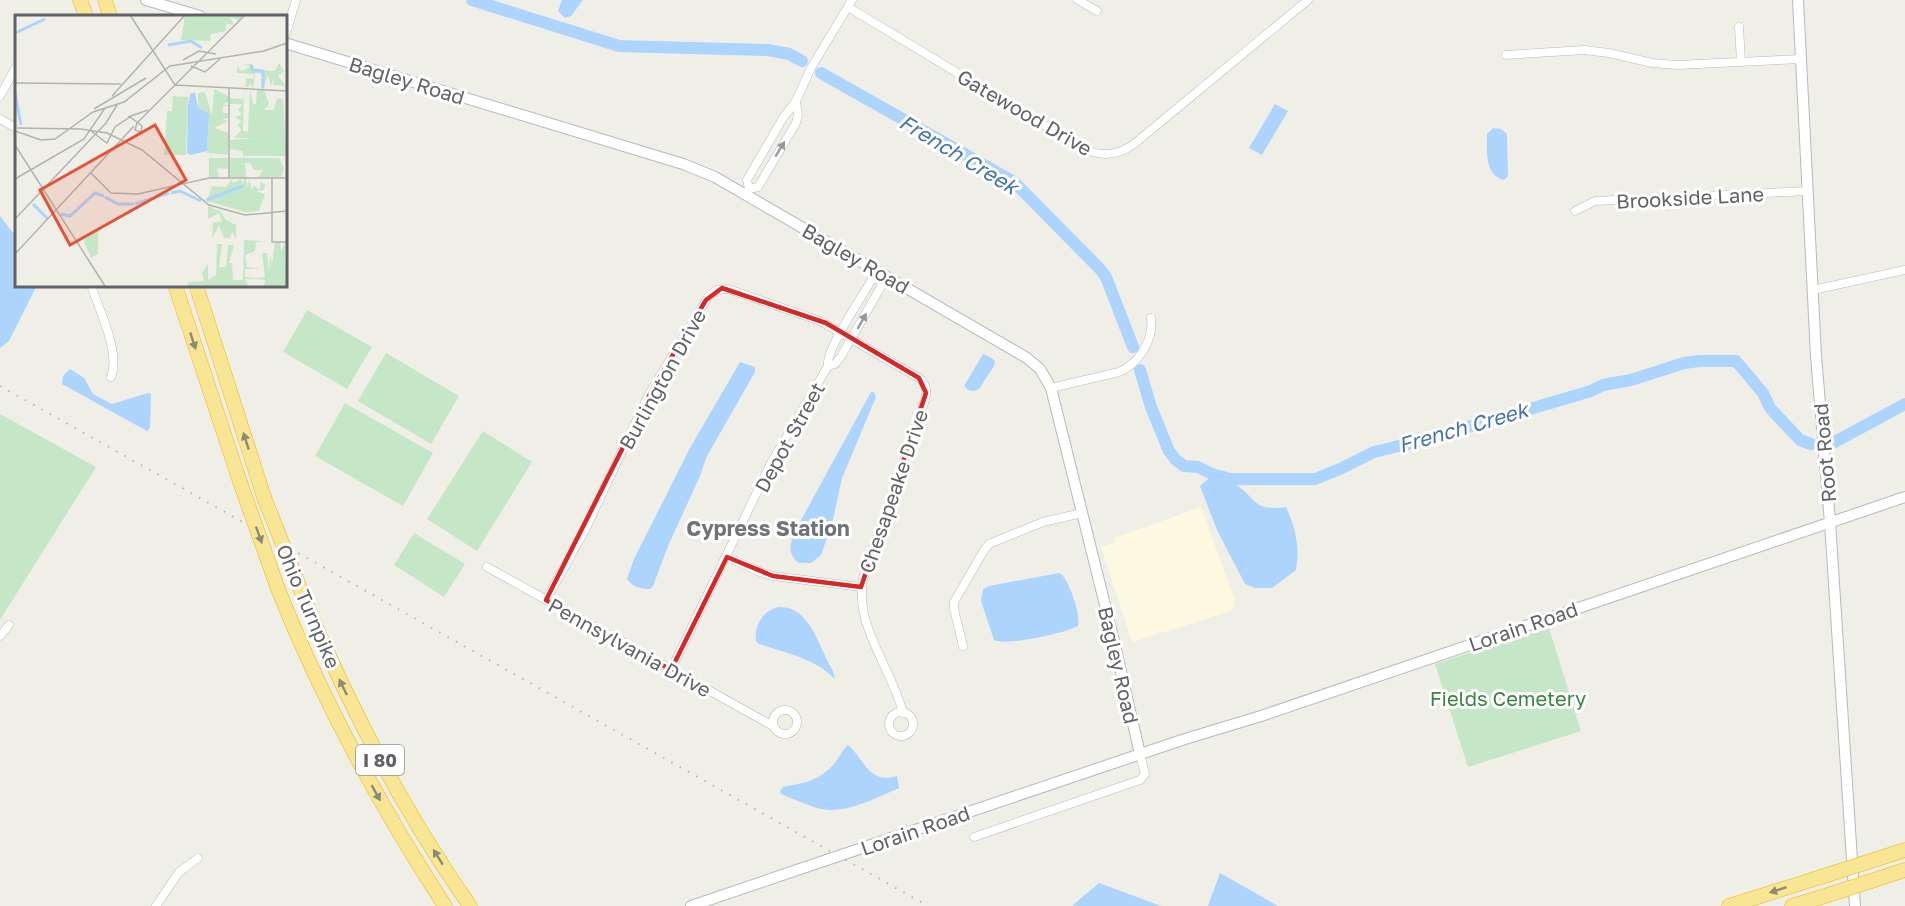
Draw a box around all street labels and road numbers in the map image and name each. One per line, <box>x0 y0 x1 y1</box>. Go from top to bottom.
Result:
street label: Bagley Road <box>346 51 468 109</box>
street label: Gatewood Drive <box>953 64 1097 160</box>
street label: Brookside Lane <box>1615 181 1765 213</box>
street label: Bagley Road <box>798 218 914 298</box>
street label: Burlington Drive <box>614 305 710 453</box>
street label: Depot Street <box>749 378 829 496</box>
street label: Root Road <box>1808 402 1840 504</box>
street label: Chesapeake Drive <box>854 406 932 576</box>
street label: Ohio Turnpike <box>272 540 346 672</box>
street label: Pennsylvania Drive <box>544 592 716 702</box>
street label: Lorain Road <box>1465 596 1581 656</box>
street label: Bagley Road <box>1094 604 1144 726</box>
road number: I 80 <box>356 745 404 775</box>
street label: Lorain Road <box>857 800 973 860</box>

